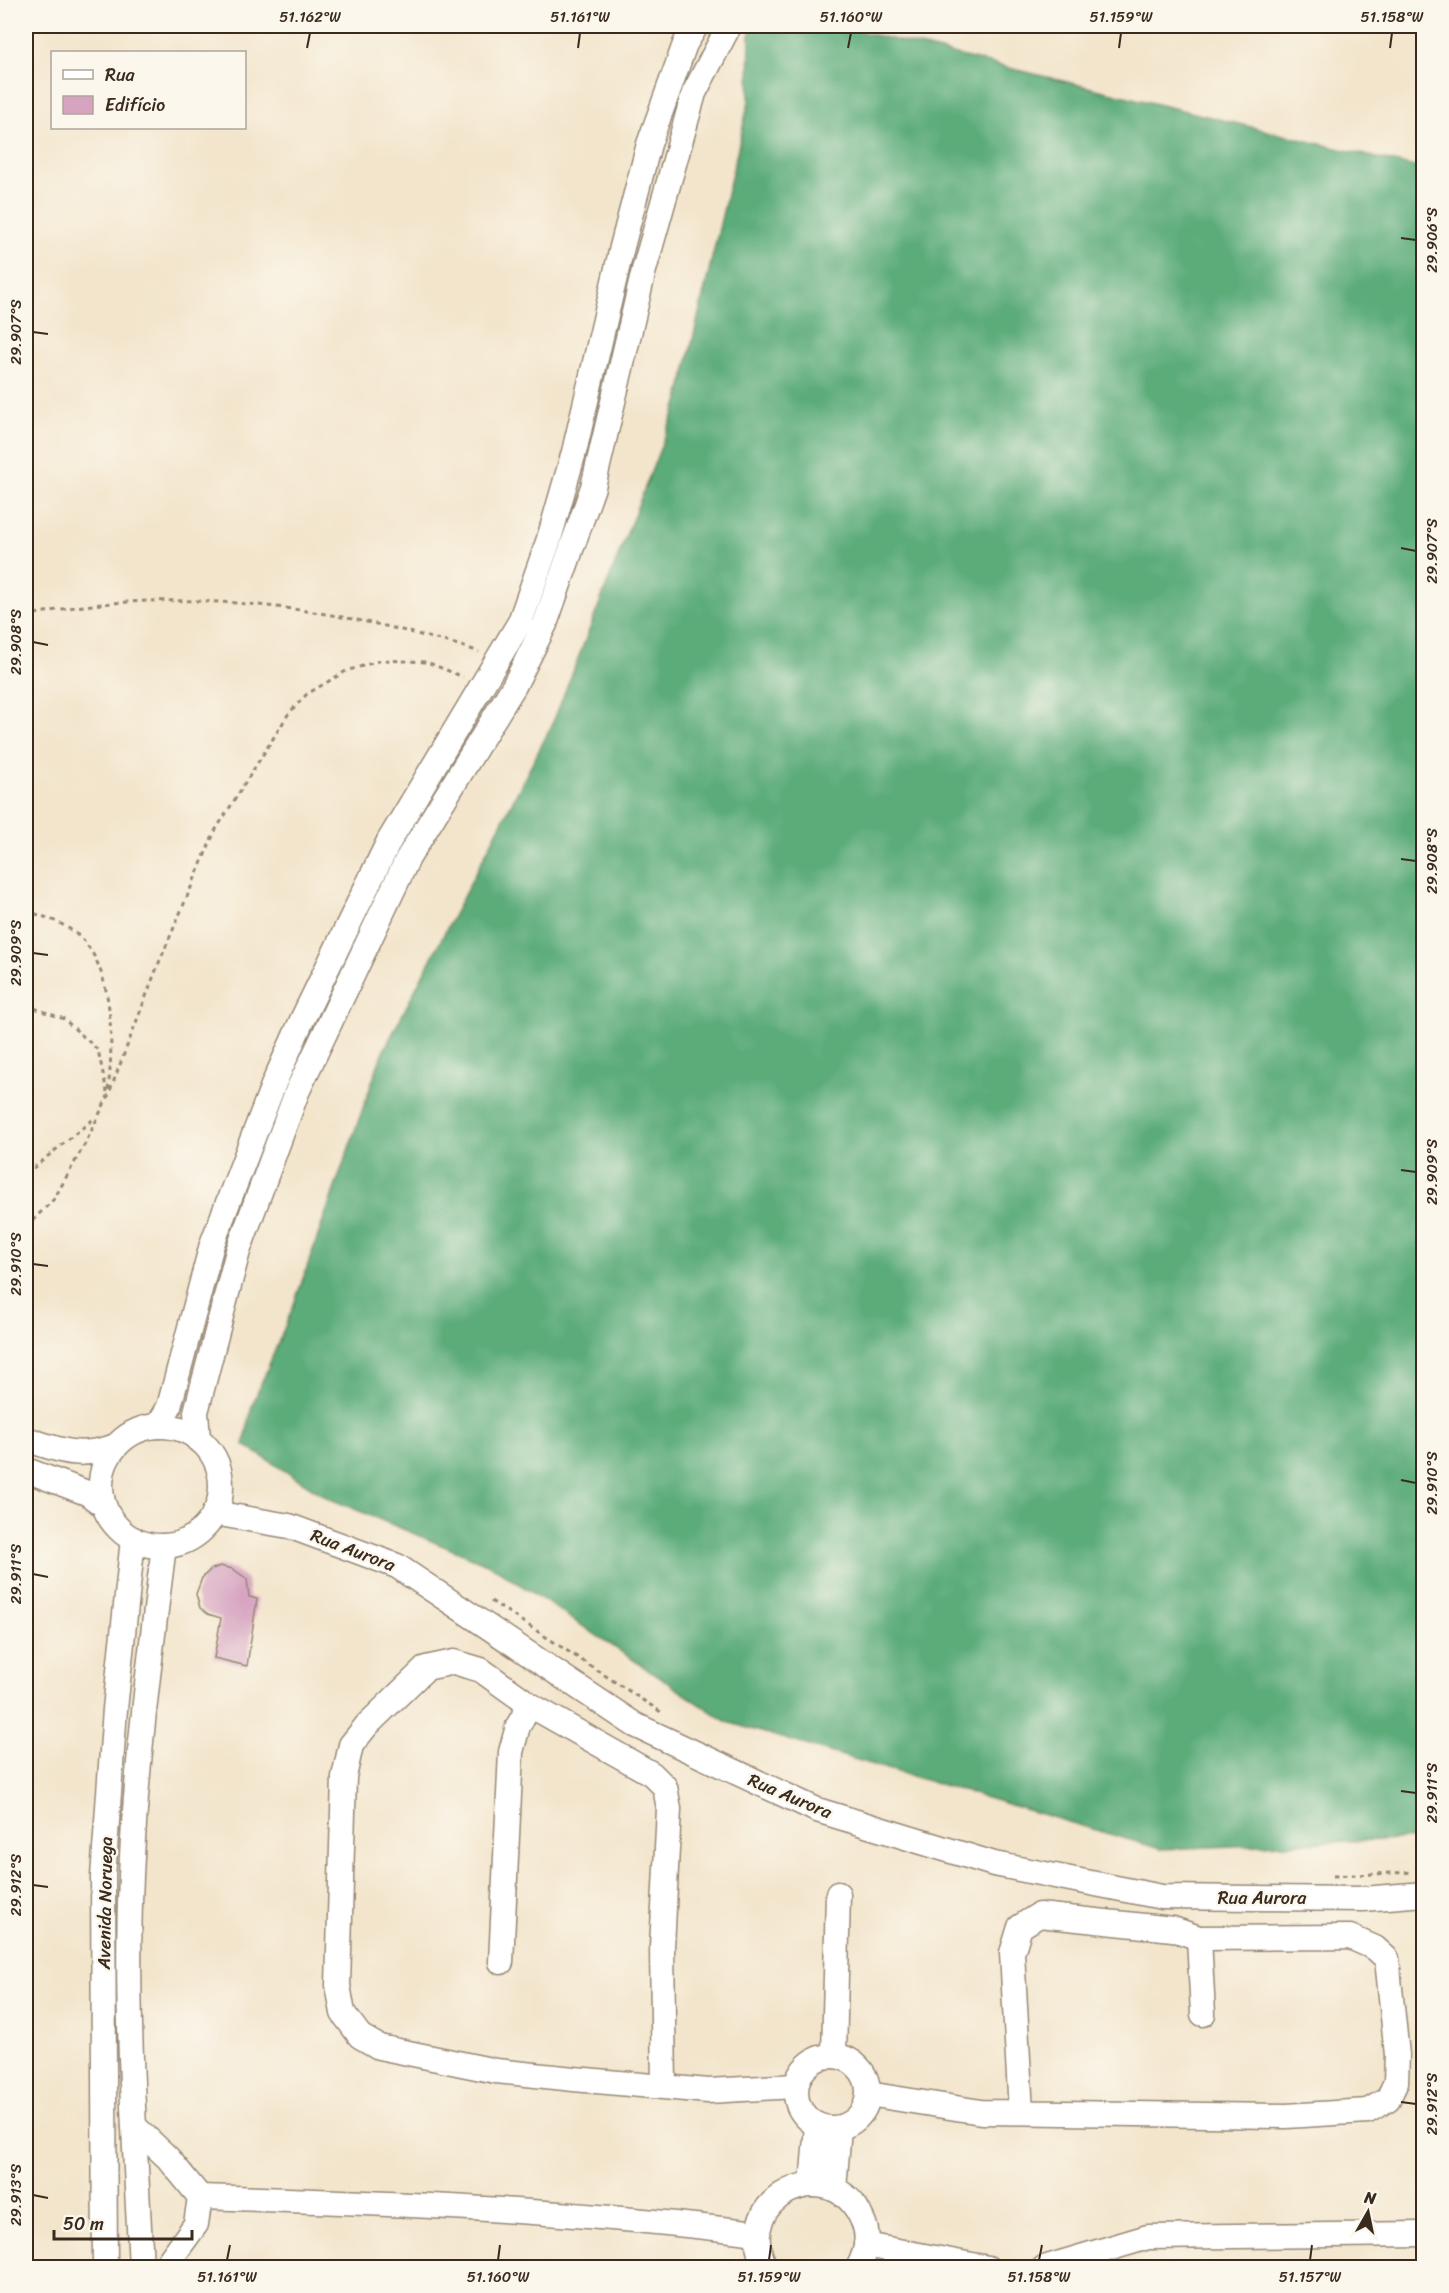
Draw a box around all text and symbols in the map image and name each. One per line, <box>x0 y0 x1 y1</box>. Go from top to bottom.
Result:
text: 51.162°W <box>279 4 341 30</box>
text: 51.161°W <box>550 4 610 30</box>
text: 51.160°W <box>820 4 883 30</box>
text: 51.159°W <box>1090 4 1153 30</box>
text: 51.158°W <box>1361 4 1424 30</box>
legend <box>51 51 246 129</box>
text: Rua <box>105 59 136 91</box>
text: Edifício <box>105 89 165 121</box>
text: 29.906°S <box>1419 207 1445 273</box>
text: 29.907°S <box>3 299 29 365</box>
text: 29.907°S <box>1419 518 1445 584</box>
text: 29.908°S <box>3 608 29 675</box>
text: 29.908°S <box>1419 827 1445 894</box>
text: 29.909°S <box>3 919 29 986</box>
text: 29.909°S <box>1419 1138 1445 1205</box>
text: 29.910°S <box>3 1232 29 1296</box>
text: 29.910°S <box>1419 1451 1445 1515</box>
street label: Rua Aurora <box>306 1519 401 1581</box>
text: 29.911°S <box>3 1543 29 1604</box>
text: 29.911°S <box>1419 1762 1445 1823</box>
street label: Rua Aurora <box>743 1764 838 1828</box>
street label: Avenida Noruega <box>88 1836 122 1971</box>
text: 29.912°S <box>3 1853 29 1916</box>
street label: Rua Aurora <box>1218 1882 1307 1914</box>
text: 29.912°S <box>1419 2072 1445 2135</box>
text: 29.913°S <box>3 2163 29 2226</box>
north arrow <box>1338 2182 1398 2242</box>
text: N <box>1362 2182 1379 2213</box>
scale bar <box>54 2203 192 2241</box>
text: 50 m <box>63 2208 104 2240</box>
text: 51.161°W <box>197 2264 257 2290</box>
text: 51.160°W <box>467 2264 530 2290</box>
text: 51.159°W <box>738 2264 801 2290</box>
text: 51.158°W <box>1008 2264 1071 2290</box>
text: 51.157°W <box>1279 2264 1342 2290</box>

